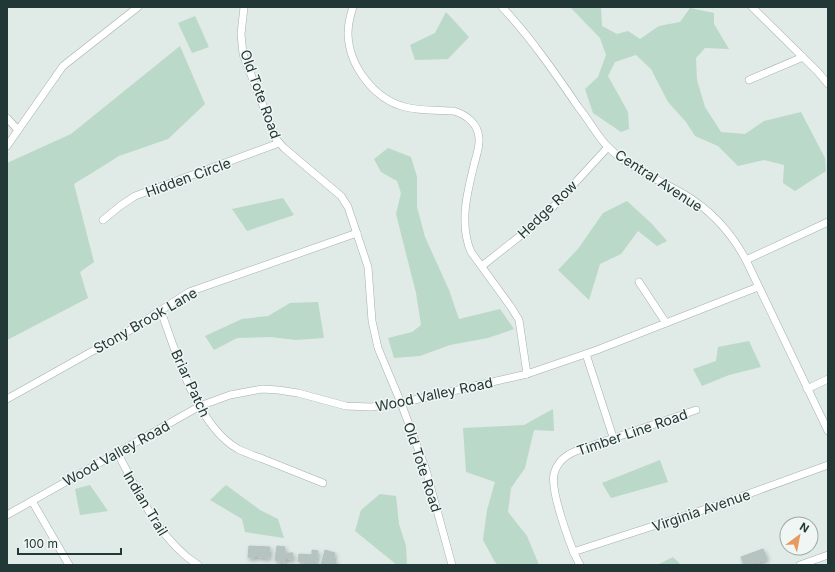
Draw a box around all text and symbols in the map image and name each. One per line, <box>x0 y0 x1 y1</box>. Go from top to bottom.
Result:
street label: Old Tote Road <box>237 47 285 141</box>
street label: Central Avenue <box>612 145 706 215</box>
street label: Hidden Circle <box>143 154 233 200</box>
street label: Hedge Row <box>514 176 580 242</box>
street label: Stony Brook Lane <box>90 284 200 356</box>
street label: Briar Patch <box>168 346 214 420</box>
street label: Wood Valley Road <box>374 373 494 415</box>
street label: Timber Line Road <box>574 405 690 459</box>
street label: Wood Valley Road <box>60 417 172 489</box>
street label: Old Tote Road <box>401 420 445 514</box>
street label: Indian Trail <box>120 468 172 538</box>
street label: Virginia Avenue <box>650 485 752 535</box>
north arrow <box>779 516 819 556</box>
text: N <box>797 519 812 536</box>
scale bar <box>18 530 121 556</box>
text: 100 m <box>24 536 58 551</box>

